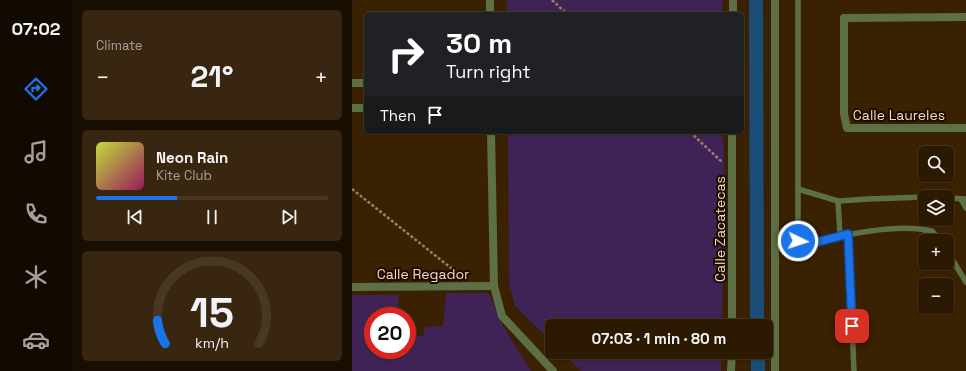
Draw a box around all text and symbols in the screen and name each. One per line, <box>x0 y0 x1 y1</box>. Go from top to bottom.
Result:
text: 07:02 <box>12 17 61 40</box>
text: 30 m <box>446 25 512 61</box>
icon: right <box>380 28 432 80</box>
text: Climate <box>96 37 142 54</box>
text: 21° <box>190 57 234 96</box>
text: Turn right <box>446 60 530 83</box>
text: − <box>96 63 110 91</box>
text: + <box>314 63 328 91</box>
icon: directions <box>22 75 50 103</box>
icon: arrive <box>424 104 446 126</box>
text: Then <box>380 106 416 125</box>
street label: Calle Laureles <box>853 106 945 124</box>
icon: music <box>22 138 50 166</box>
map controls <box>918 146 954 314</box>
button: search <box>918 146 954 182</box>
text: Neon Rain <box>156 148 228 167</box>
text: Kite Club <box>156 167 212 184</box>
street label: Calle Zacatecas <box>711 176 729 282</box>
button: layers <box>918 190 954 226</box>
icon: phone <box>22 200 50 228</box>
icon: previous <box>124 206 146 228</box>
icon: pause <box>201 206 223 228</box>
icon: next <box>278 206 300 228</box>
position arrow <box>777 220 819 262</box>
button: + <box>918 234 954 270</box>
icon: climate <box>22 263 50 291</box>
street label: Calle Regador <box>377 265 469 283</box>
button: − <box>918 278 954 314</box>
text: 15 <box>190 286 234 339</box>
speed limit sign: 20 <box>364 307 416 359</box>
pin <box>835 309 869 343</box>
icon: arrive <box>841 315 863 337</box>
icon: car <box>22 326 50 354</box>
text: 07:03 · 1 min · 80 m <box>592 329 726 348</box>
text: km/h <box>195 333 229 351</box>

